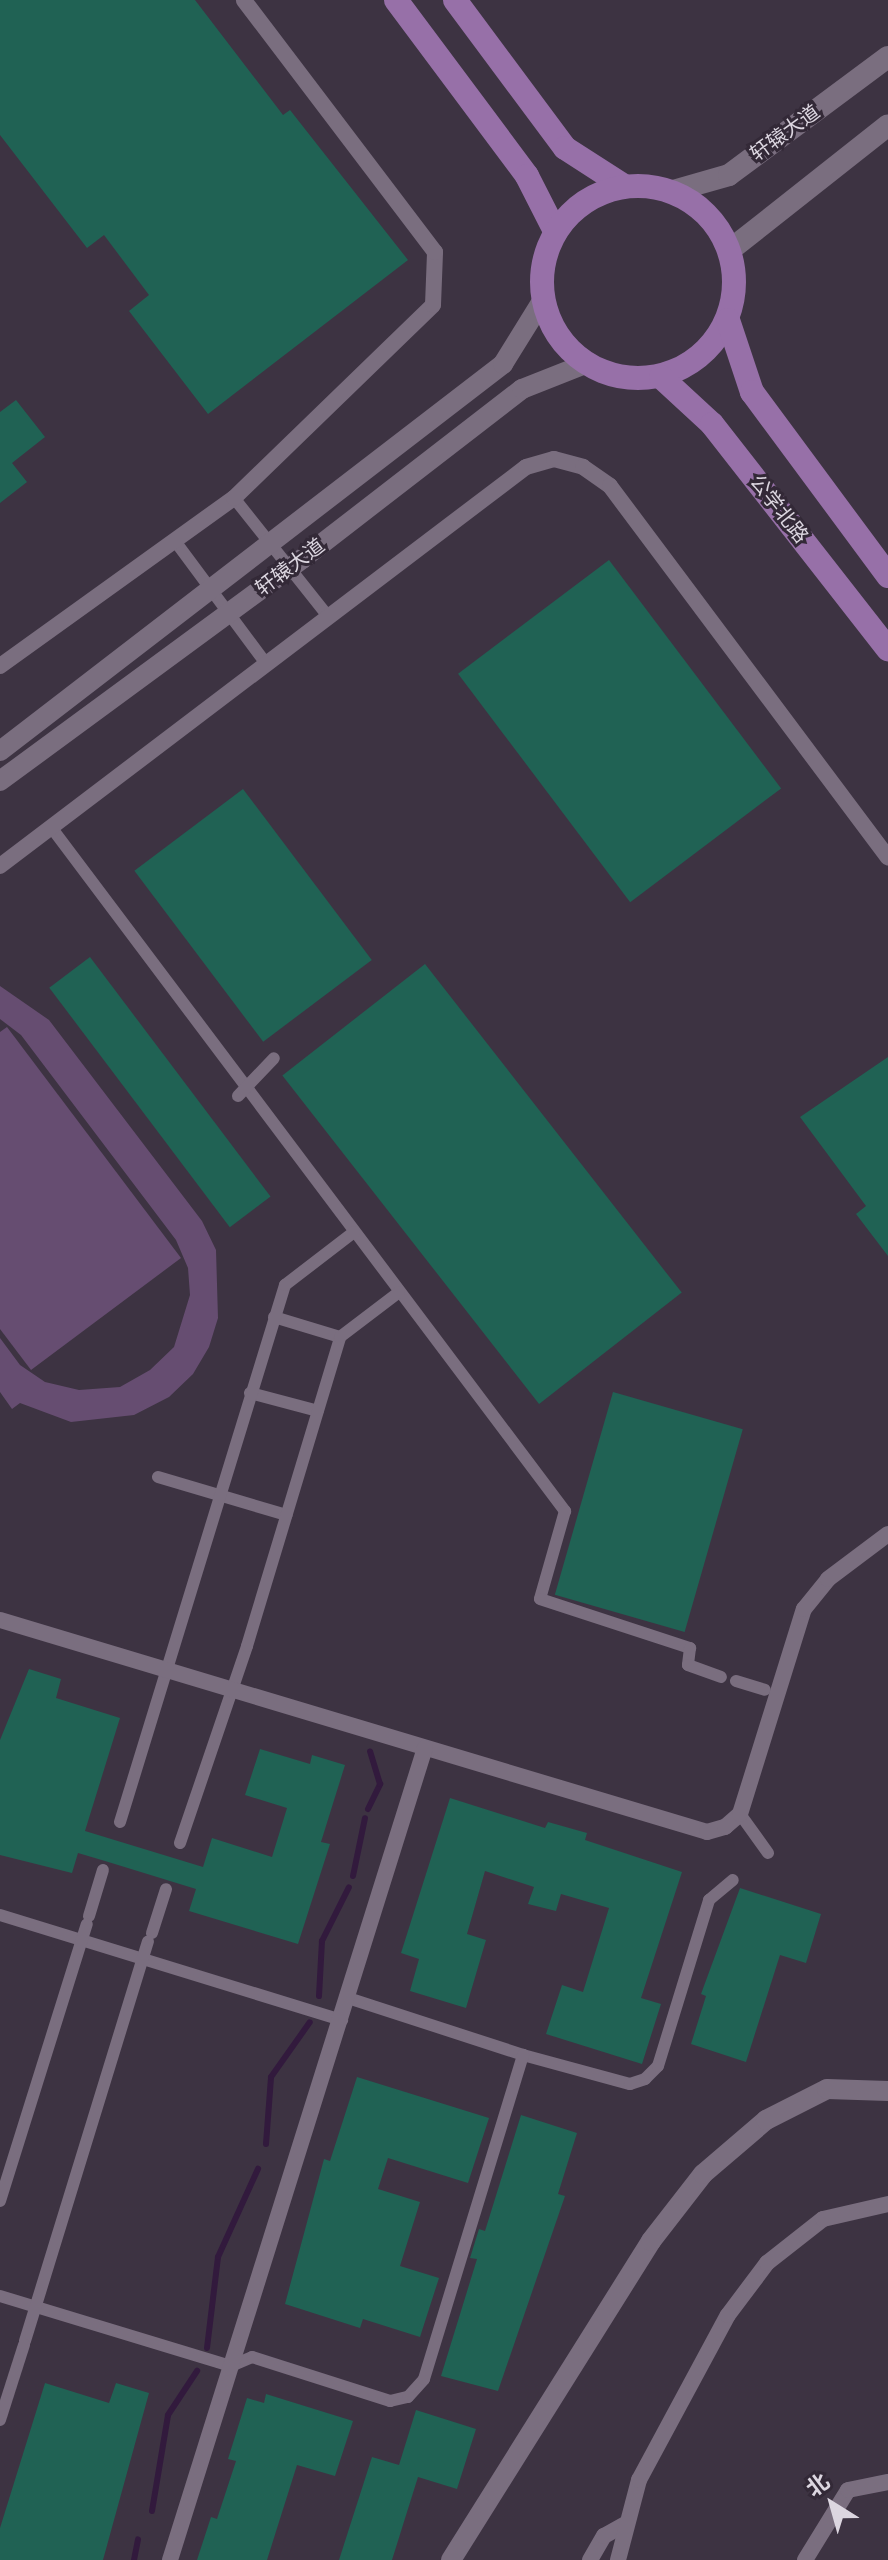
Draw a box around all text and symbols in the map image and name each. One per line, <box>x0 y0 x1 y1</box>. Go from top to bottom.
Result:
street label: 轩辕大道 <box>746 100 824 166</box>
street label: 公学北路 <box>745 470 813 548</box>
street label: 轩辕大道 <box>251 533 329 601</box>
north arrow <box>792 2464 872 2544</box>
text: 北 <box>800 2467 835 2503</box>

